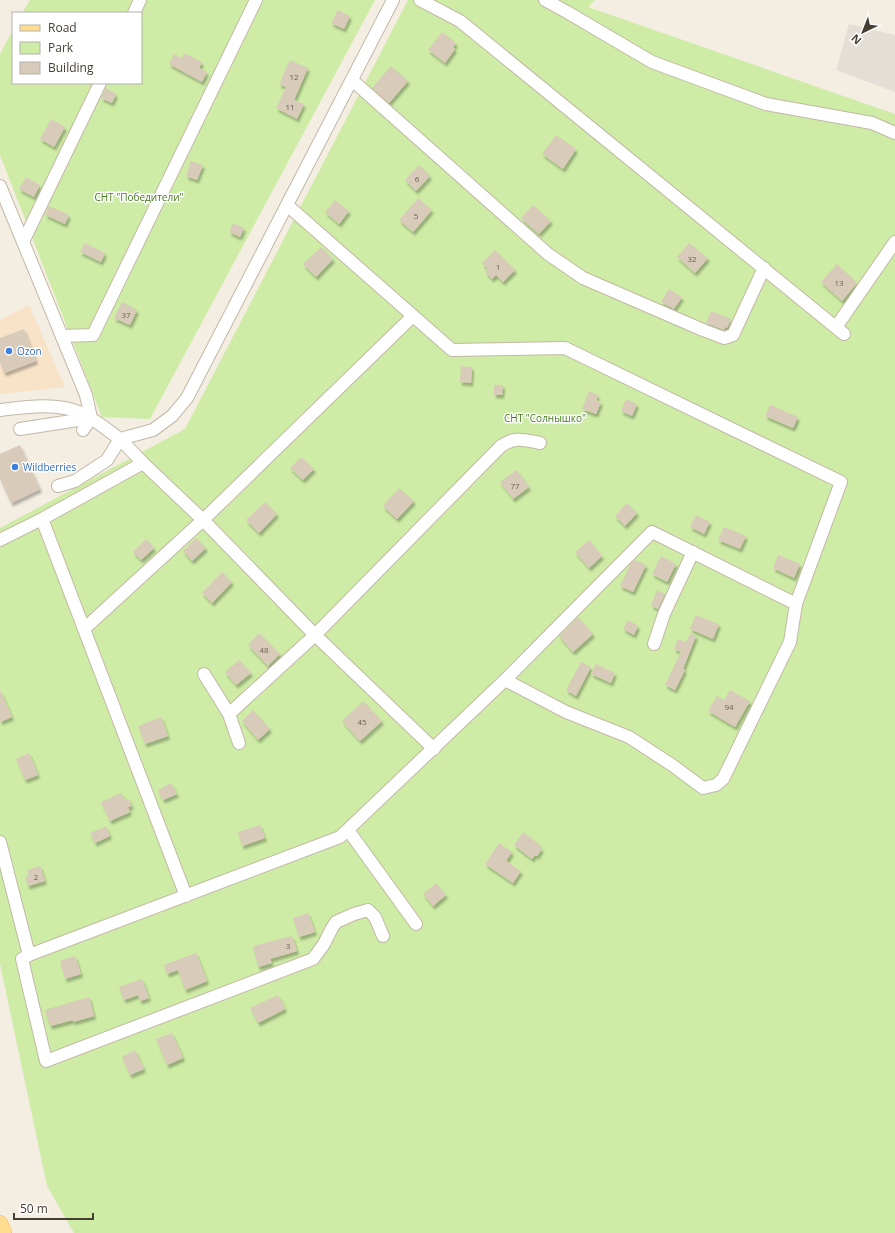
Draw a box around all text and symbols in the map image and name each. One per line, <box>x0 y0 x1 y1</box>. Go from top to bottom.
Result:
legend <box>12 12 142 84</box>
north arrow <box>843 12 883 52</box>
text: Road <box>48 19 77 36</box>
text: N <box>847 31 864 48</box>
text: Park <box>48 39 74 56</box>
text: Building <box>48 59 94 76</box>
house number: 12 <box>289 71 299 82</box>
house number: 11 <box>285 101 295 112</box>
house number: 6 <box>415 173 420 184</box>
park label: СНТ "Победители" <box>94 190 184 204</box>
house number: 5 <box>414 210 419 221</box>
house number: 32 <box>687 253 697 264</box>
house number: 1 <box>496 261 500 272</box>
house number: 13 <box>834 277 844 288</box>
house number: 37 <box>121 309 131 320</box>
place label: Ozon <box>17 344 42 358</box>
marker: Ozon <box>4 346 14 356</box>
park label: СНТ "Солнышко" <box>504 411 586 425</box>
place label: Wildberries <box>23 460 76 474</box>
marker: Wildberries <box>10 462 20 472</box>
house number: 77 <box>510 480 520 491</box>
house number: 48 <box>259 644 269 655</box>
house number: 94 <box>724 701 734 712</box>
house number: 45 <box>357 716 367 727</box>
house number: 2 <box>34 871 39 882</box>
house number: 3 <box>286 940 291 951</box>
scale bar <box>14 1195 93 1221</box>
text: 50 m <box>20 1200 48 1217</box>

